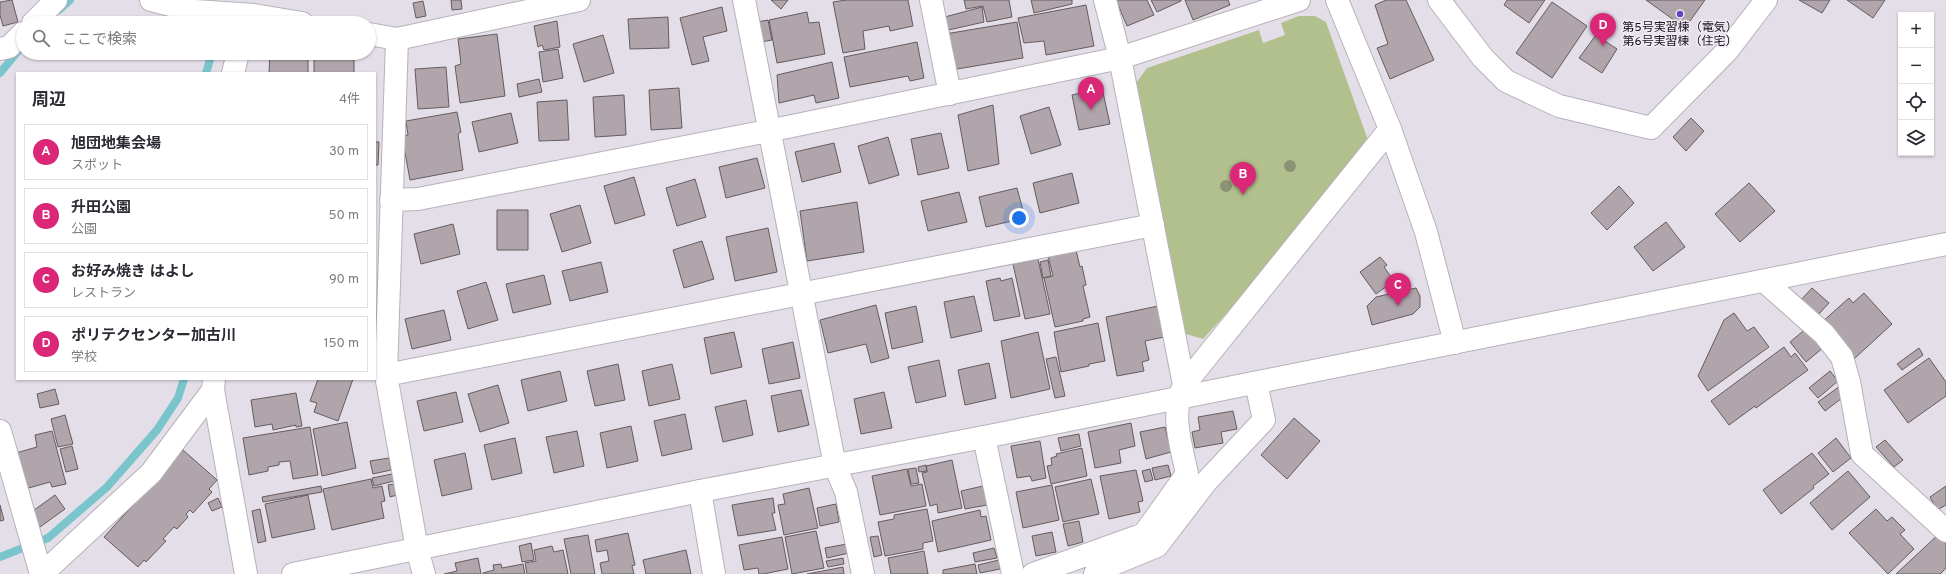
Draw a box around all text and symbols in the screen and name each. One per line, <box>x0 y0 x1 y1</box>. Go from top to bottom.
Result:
marker: 第5号実習棟（電気） 第6号実習棟（住宅） <box>1675 9 1685 19</box>
map controls <box>1898 12 1934 156</box>
button: + <box>1898 12 1934 48</box>
pin: D <box>1590 13 1616 46</box>
search box <box>16 16 376 60</box>
place label: 第5号実習棟（電気） 第6号実習棟（住宅） <box>1622 20 1738 50</box>
icon: search <box>30 27 52 49</box>
text: ここで検索 <box>62 31 137 50</box>
button: − <box>1898 48 1934 84</box>
pin: A <box>1078 77 1104 110</box>
button: locate <box>1898 84 1934 120</box>
text: 周辺 <box>32 90 66 112</box>
text: 4件 <box>339 92 360 108</box>
button: layers <box>1898 120 1934 156</box>
text: 旭団地集会場 <box>71 135 161 154</box>
text: A <box>41 144 51 160</box>
text: 30 m <box>329 144 359 160</box>
text: スポット <box>71 158 123 174</box>
pin: B <box>1230 162 1256 195</box>
text: 升田公園 <box>71 199 131 218</box>
text: B <box>42 208 50 224</box>
text: 50 m <box>329 208 359 224</box>
your location <box>1009 208 1029 228</box>
text: 公園 <box>71 222 97 238</box>
text: お好み焼き はよし <box>71 263 195 282</box>
text: C <box>42 272 50 288</box>
text: 90 m <box>329 272 359 288</box>
pin: C <box>1385 273 1411 306</box>
text: レストラン <box>71 286 136 302</box>
text: ポリテクセンター加古川 <box>71 327 236 346</box>
text: D <box>41 336 51 352</box>
text: 150 m <box>324 336 359 352</box>
text: 学校 <box>71 350 97 366</box>

